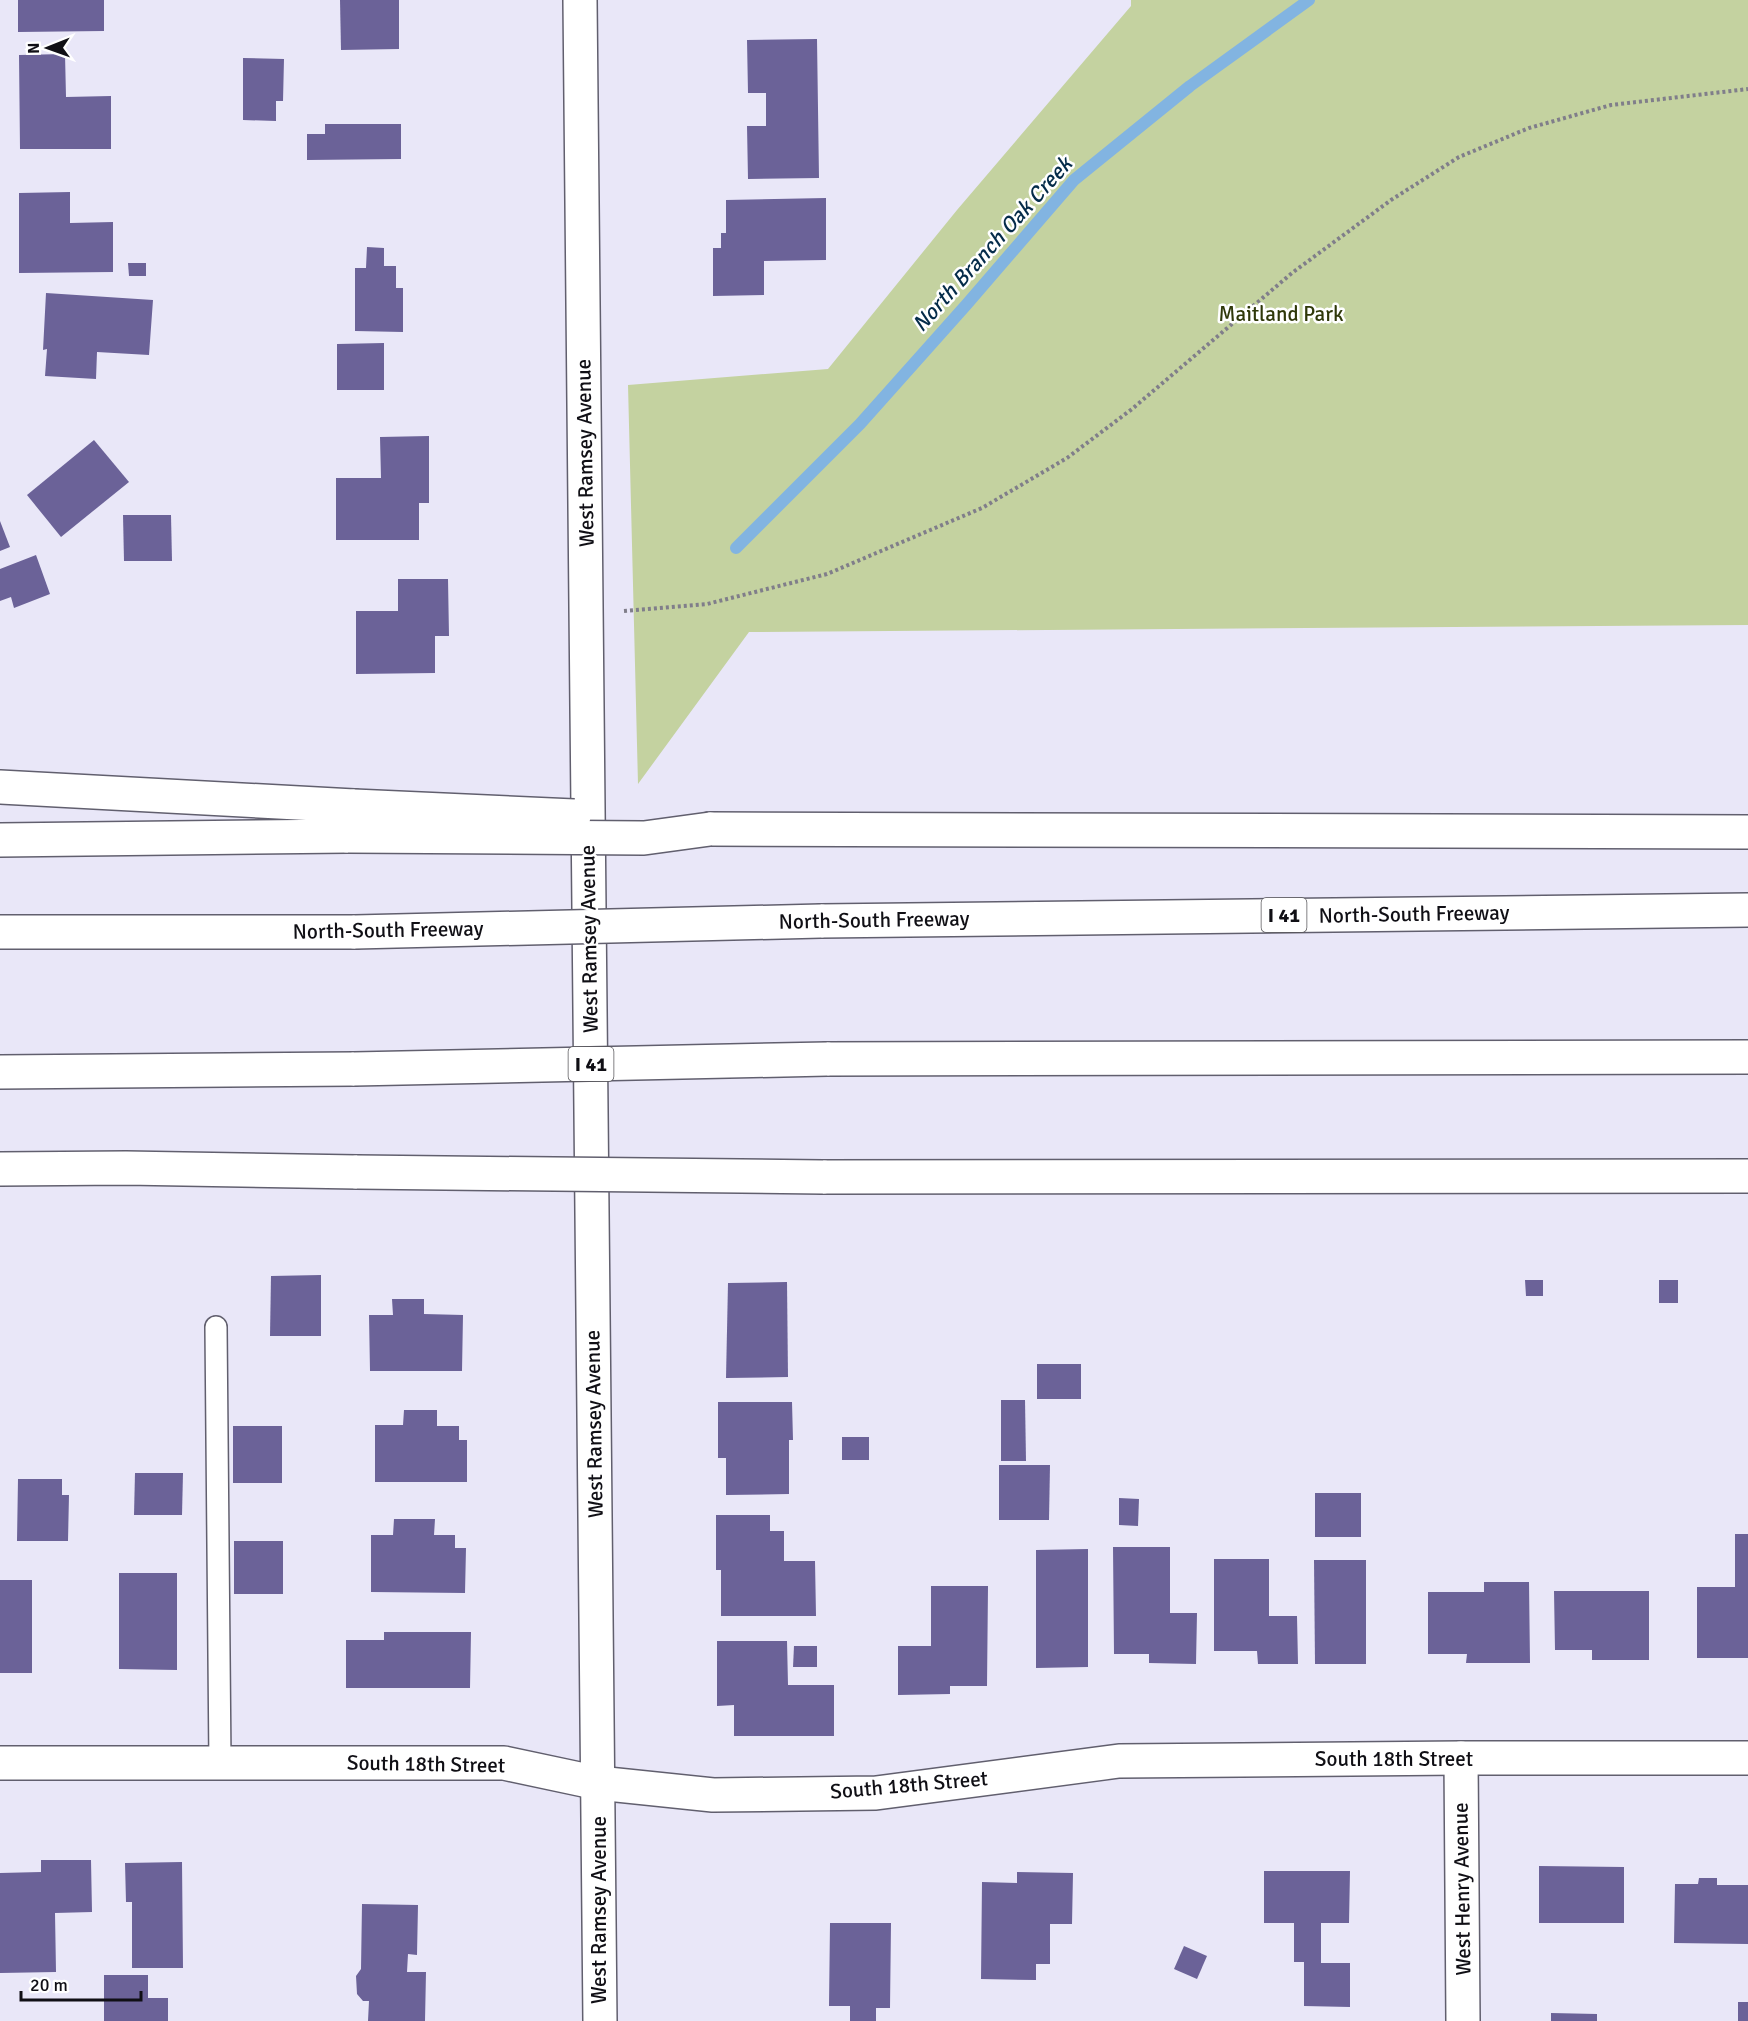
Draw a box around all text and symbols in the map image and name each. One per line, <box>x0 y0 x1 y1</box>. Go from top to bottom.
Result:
north arrow <box>18 18 78 78</box>
text: N <box>24 43 44 54</box>
water label: North Branch Oak Creek <box>906 150 1079 337</box>
park label: Maitland Park <box>1219 301 1344 327</box>
street label: West Ramsey Avenue <box>570 359 600 547</box>
street label: West Ramsey Avenue <box>574 845 604 1033</box>
road number: I 41 <box>1262 898 1306 932</box>
street label: North-South Freeway <box>1318 899 1510 929</box>
street label: North-South Freeway <box>778 905 970 935</box>
street label: North-South Freeway <box>292 915 484 945</box>
road number: I 41 <box>568 1047 614 1081</box>
street label: West Ramsey Avenue <box>579 1330 609 1518</box>
street label: South 18th Street <box>1315 1746 1473 1772</box>
street label: South 18th Street <box>347 1750 505 1778</box>
street label: South 18th Street <box>829 1765 989 1805</box>
street label: West Henry Avenue <box>1447 1802 1477 1976</box>
street label: West Ramsey Avenue <box>586 1816 612 2004</box>
scale bar <box>21 1964 141 2002</box>
text: 20 m <box>30 1974 68 1996</box>

